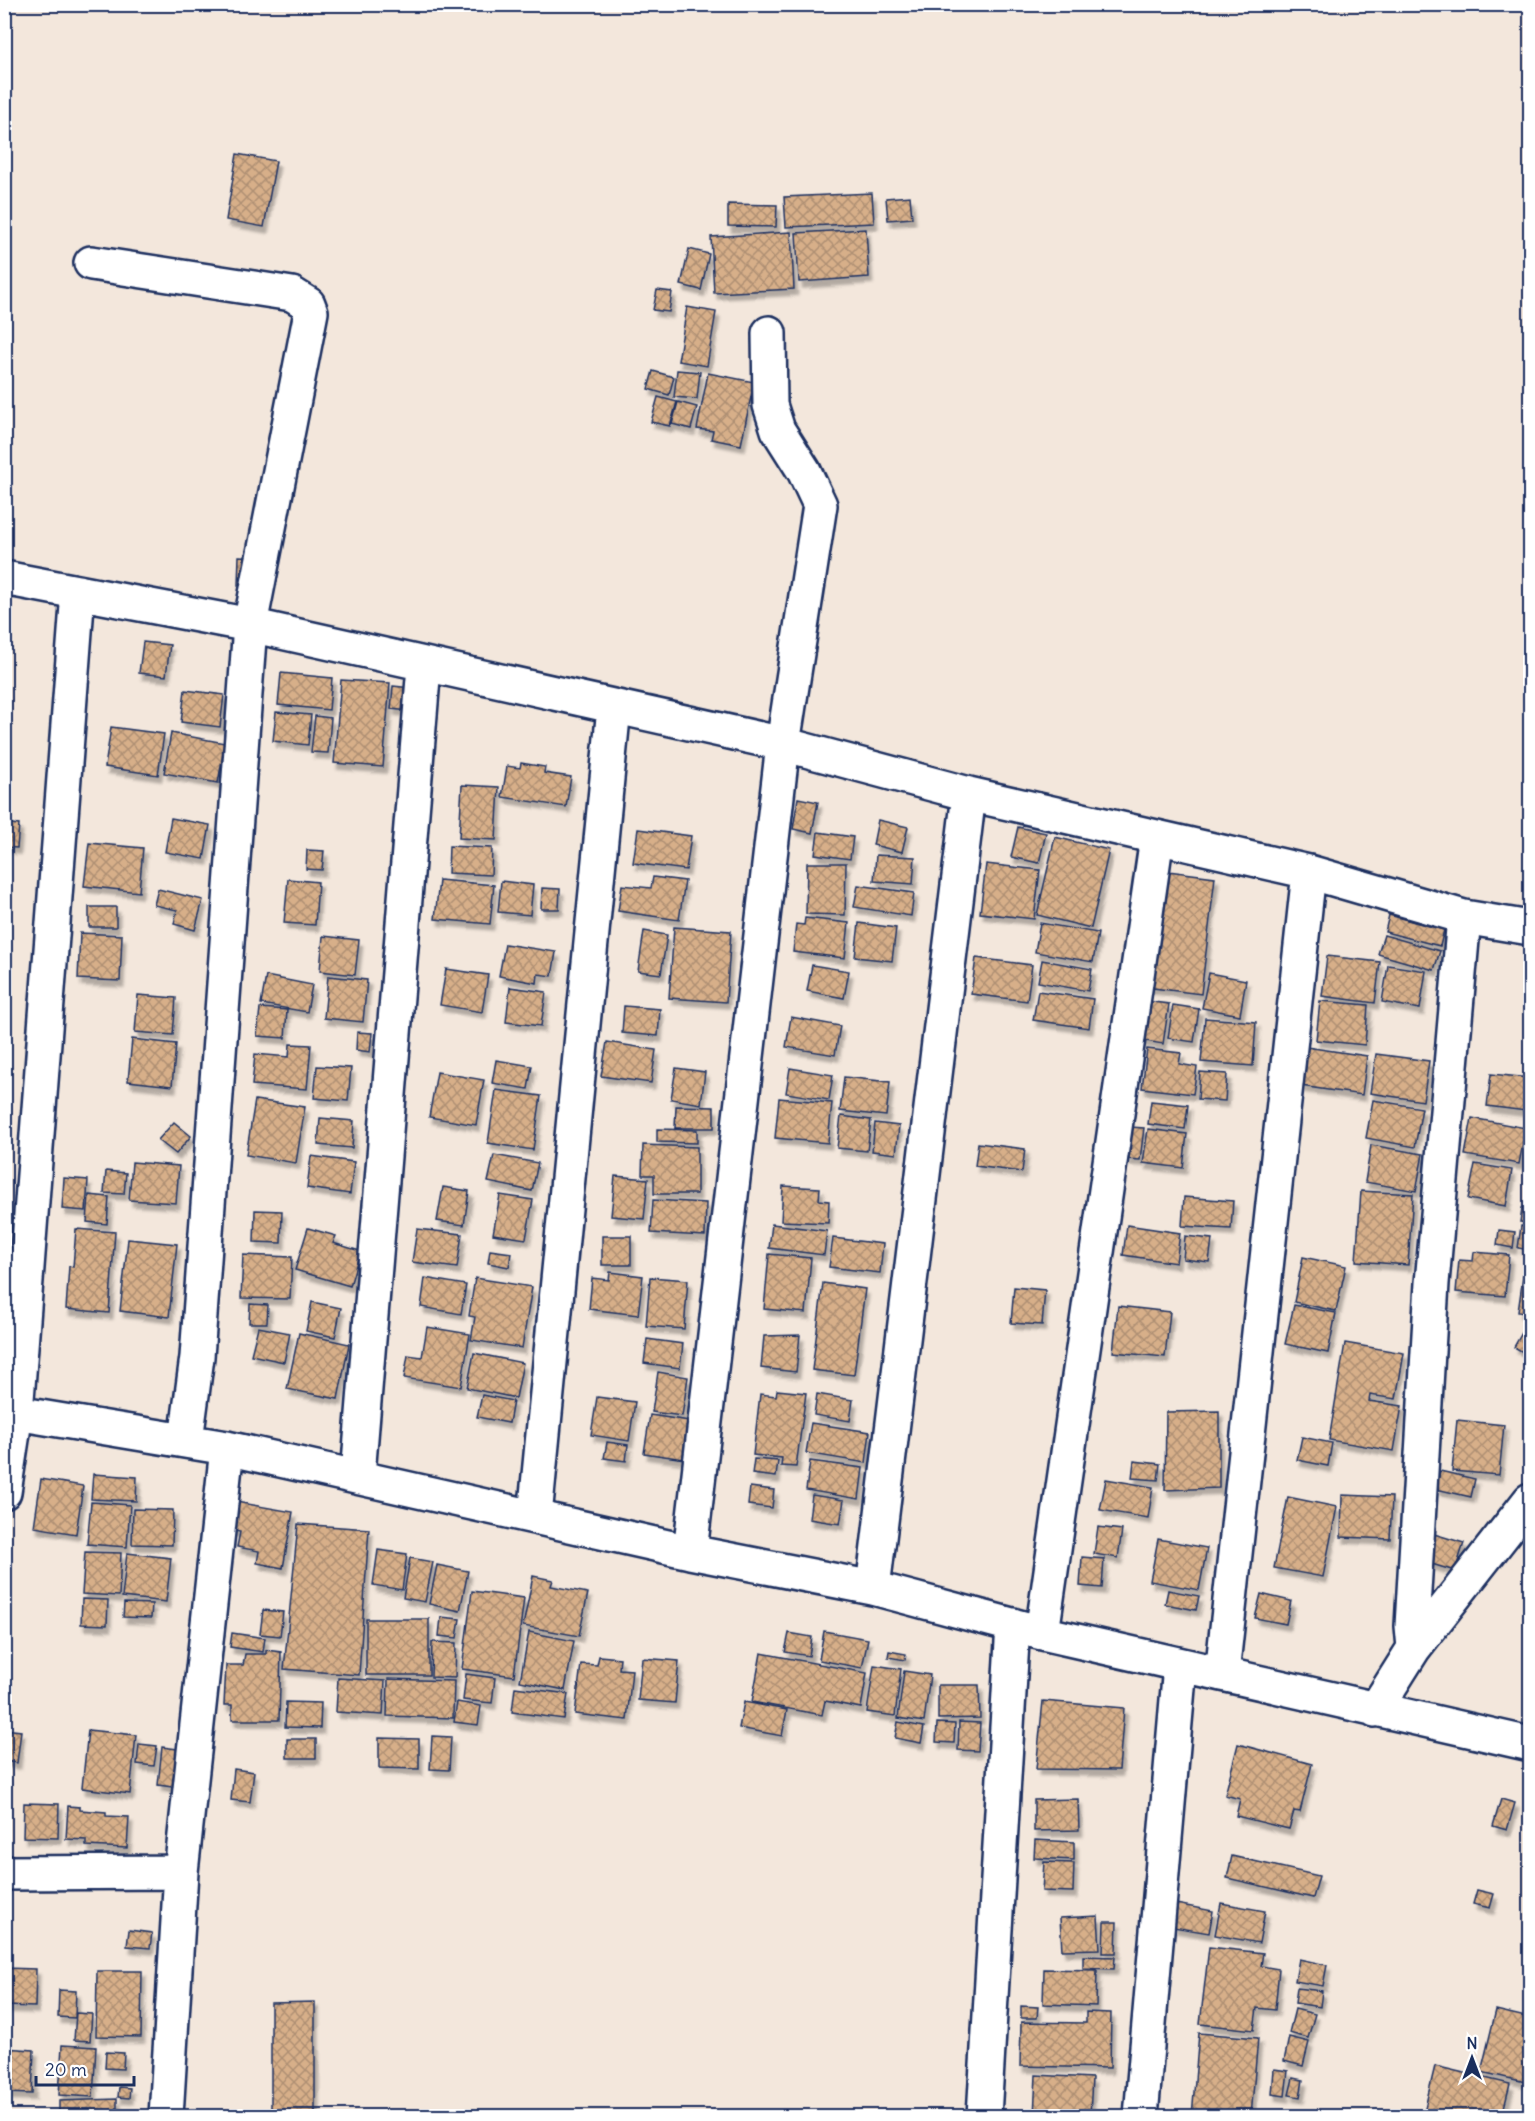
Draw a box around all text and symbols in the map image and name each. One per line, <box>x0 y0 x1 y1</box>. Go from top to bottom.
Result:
north arrow <box>1442 2028 1502 2088</box>
text: N <box>1466 2033 1478 2053</box>
scale bar <box>36 2049 134 2087</box>
text: 20 m <box>45 2058 87 2081</box>

